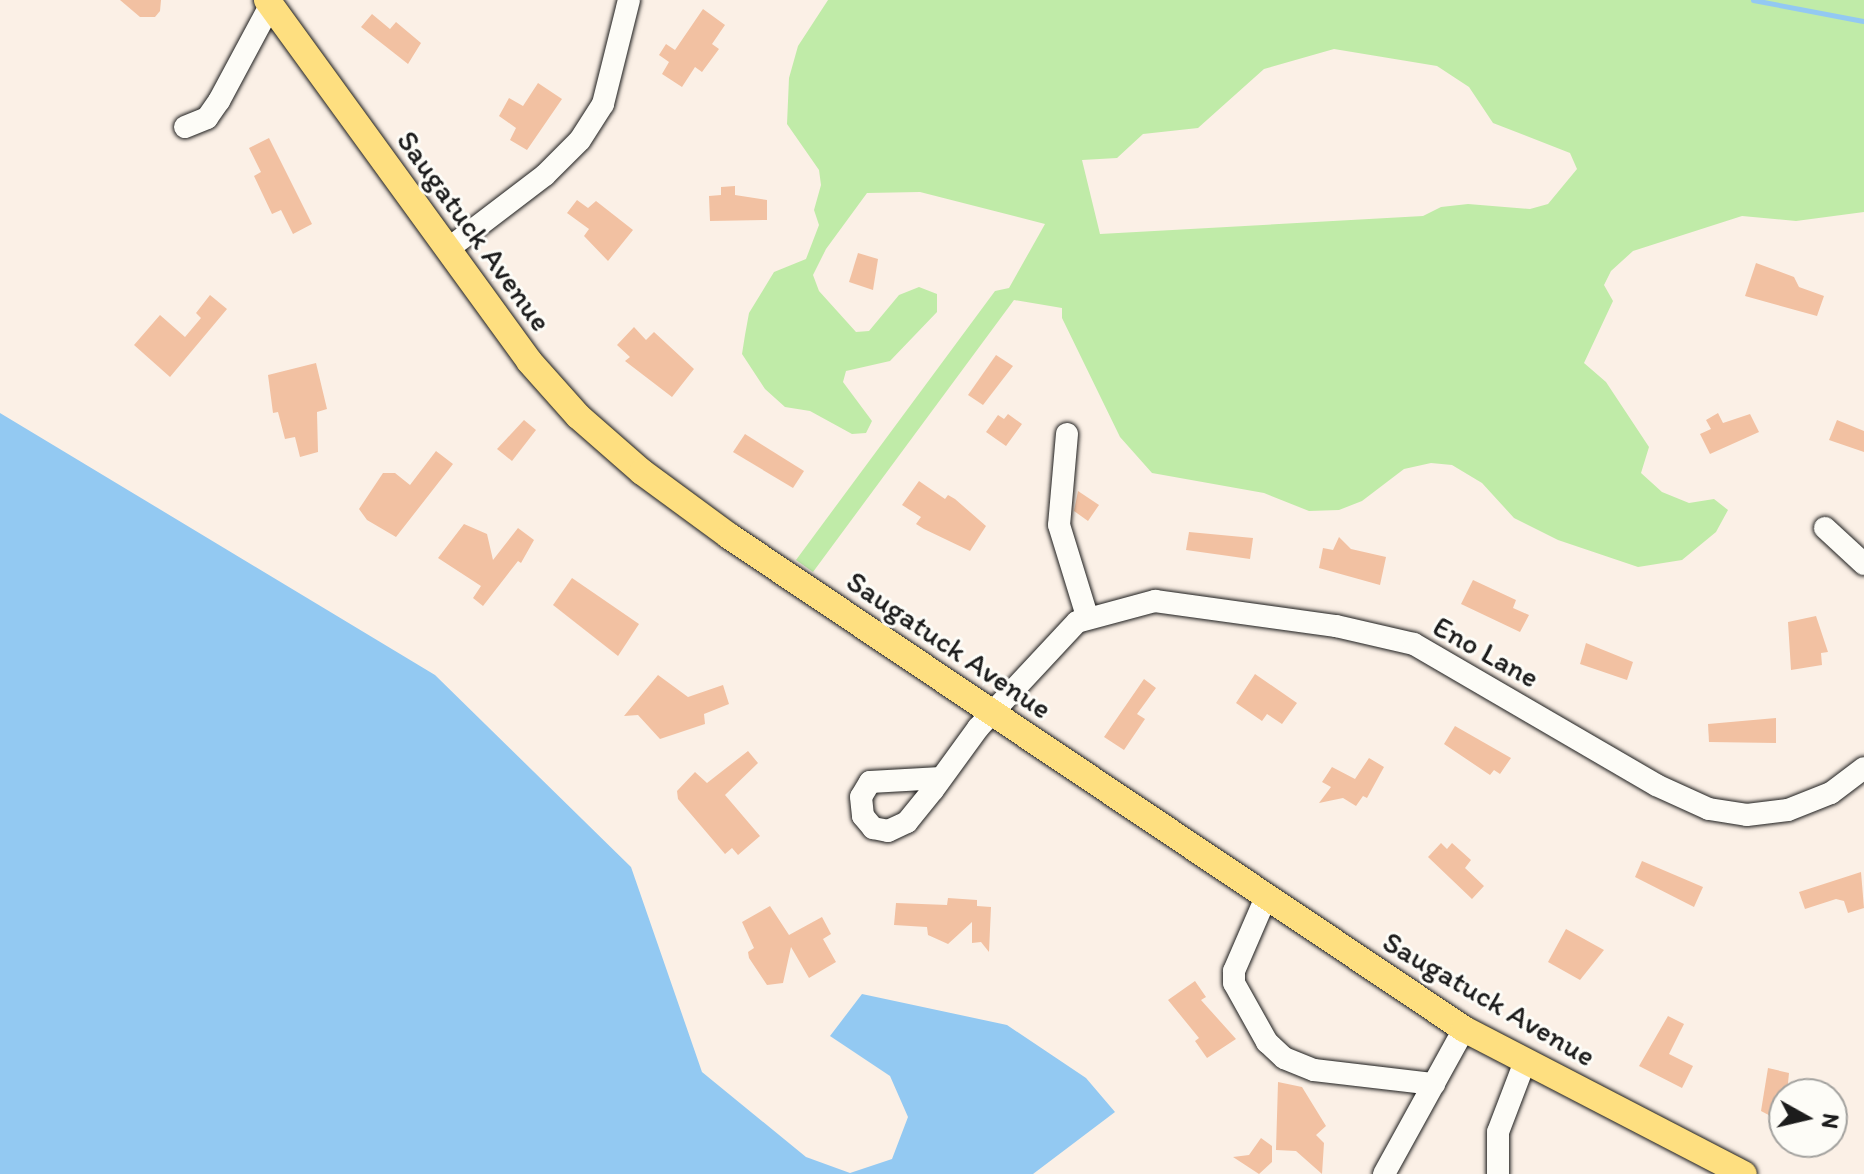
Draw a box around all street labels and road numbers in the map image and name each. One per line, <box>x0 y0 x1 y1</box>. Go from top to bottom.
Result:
street label: Saugatuck Avenue <box>390 124 558 338</box>
street label: Saugatuck Avenue <box>840 564 1058 726</box>
street label: Eno Lane <box>1426 608 1546 696</box>
street label: Saugatuck Avenue <box>1377 924 1601 1074</box>

